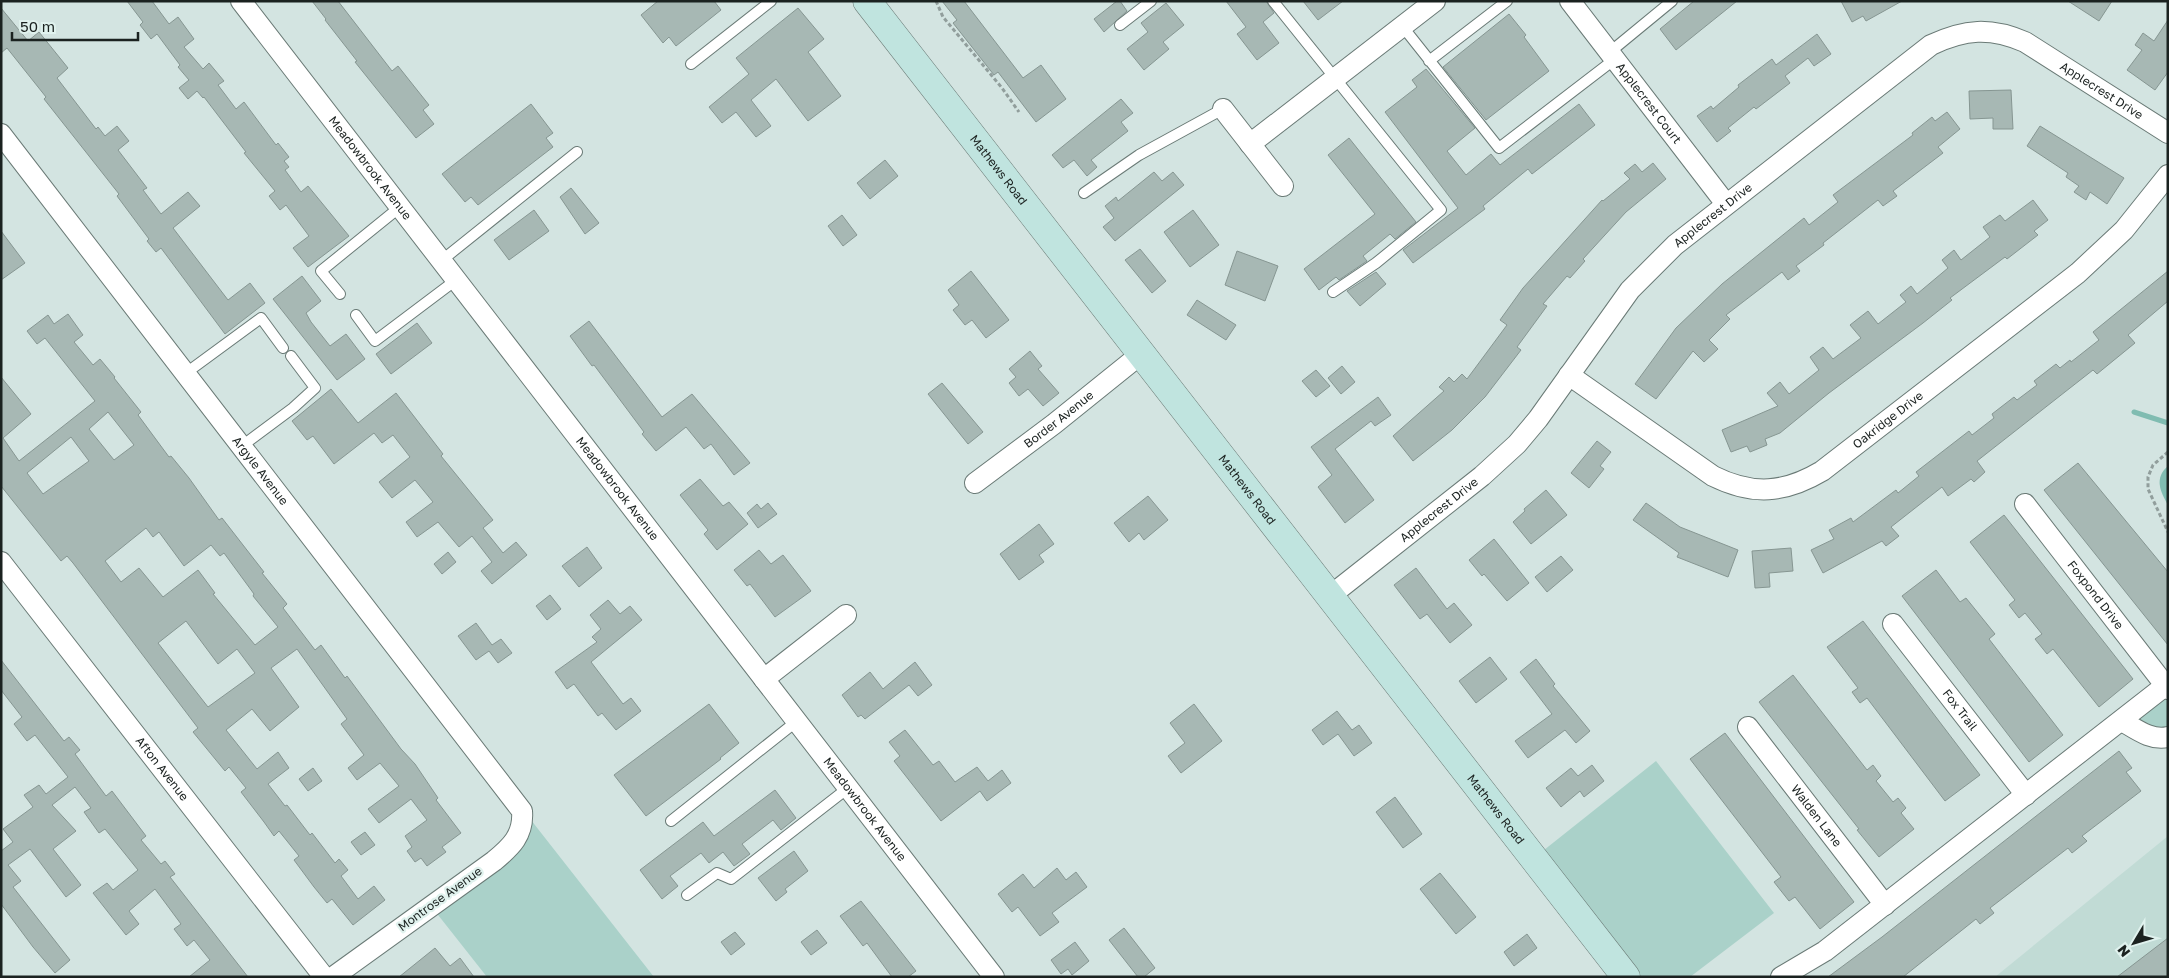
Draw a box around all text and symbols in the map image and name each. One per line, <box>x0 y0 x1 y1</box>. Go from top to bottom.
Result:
scale bar <box>12 10 139 42</box>
text: 50 m <box>20 17 55 35</box>
street label: Applecrest Drive <box>2057 58 2146 122</box>
street label: Applecrest Court <box>1613 59 1685 147</box>
street label: Meadowbrook Avenue <box>326 113 415 223</box>
street label: Mathews Road <box>967 132 1031 208</box>
street label: Applecrest Drive <box>1670 180 1755 250</box>
street label: Border Avenue <box>1021 387 1096 451</box>
street label: Oakridge Drive <box>1849 388 1926 452</box>
street label: Argyle Avenue <box>229 433 292 508</box>
street label: Meadowbrook Avenue <box>573 434 662 543</box>
street label: Mathews Road <box>1216 451 1279 527</box>
street label: Applecrest Drive <box>1397 474 1481 545</box>
street label: Foxpond Drive <box>2064 557 2127 632</box>
street label: Fox Trail <box>1940 686 1981 734</box>
street label: Afton Avenue <box>133 733 192 804</box>
street label: Meadowbrook Avenue <box>820 754 910 864</box>
street label: Mathews Road <box>1464 771 1528 847</box>
street label: Walden Lane <box>1788 781 1845 850</box>
street label: Montrose Avenue <box>395 863 485 934</box>
north arrow <box>2109 918 2159 968</box>
text: N <box>2113 942 2133 961</box>

